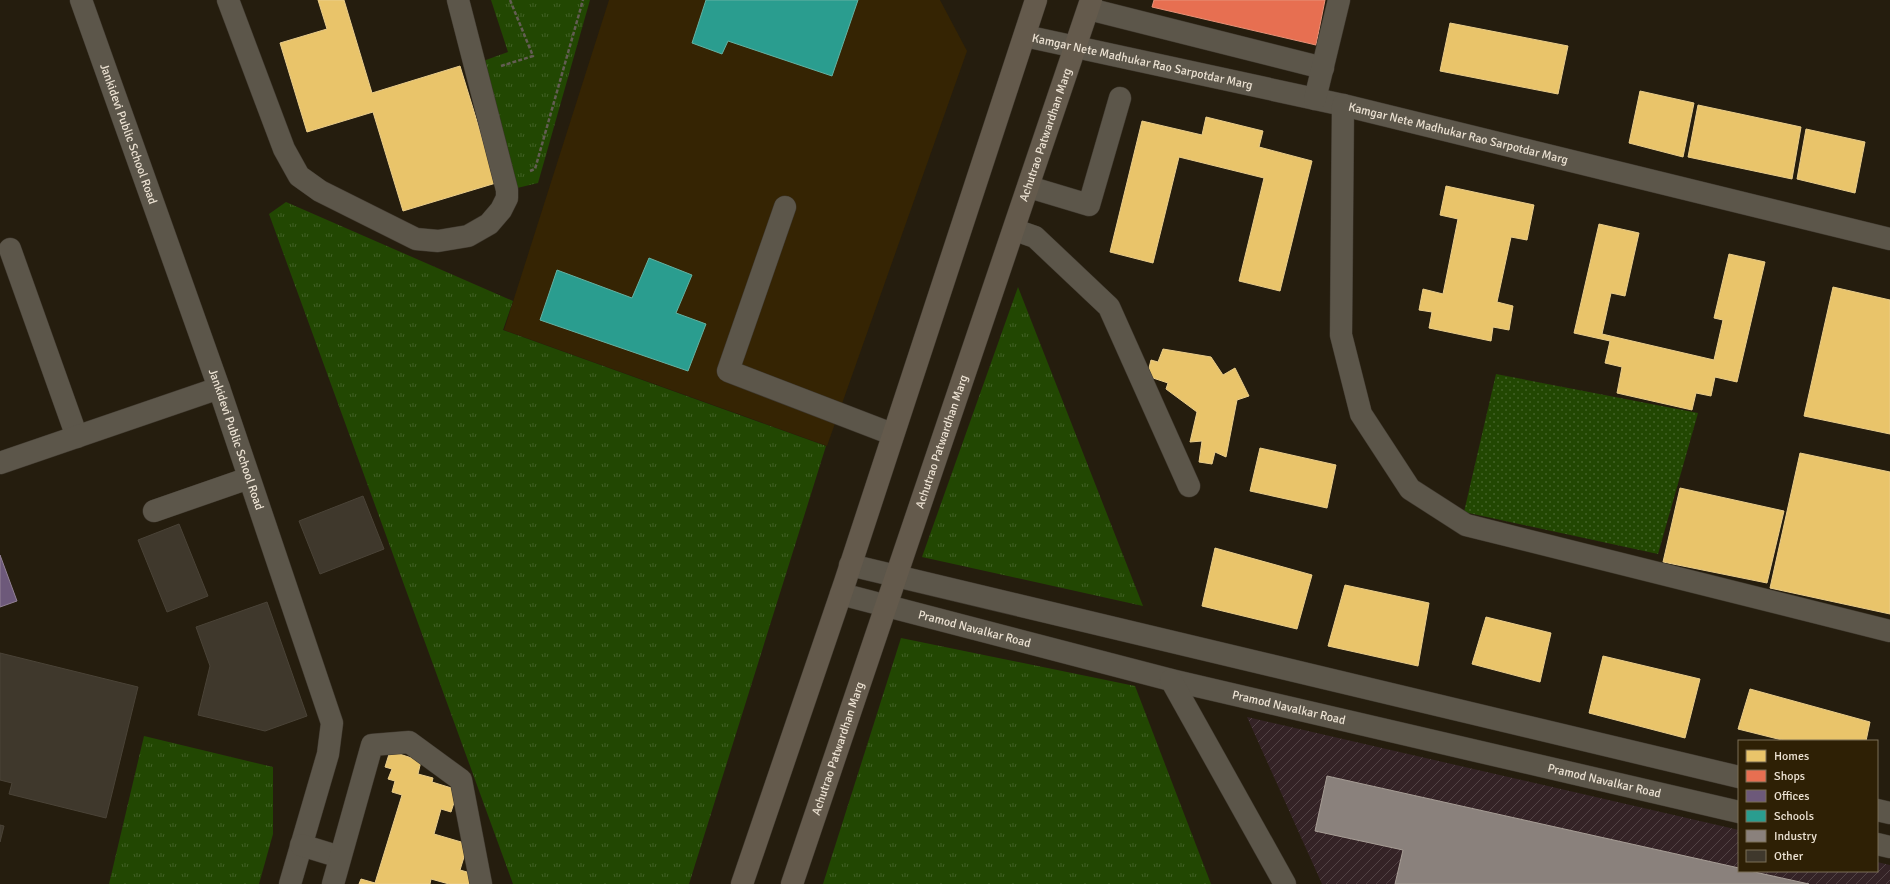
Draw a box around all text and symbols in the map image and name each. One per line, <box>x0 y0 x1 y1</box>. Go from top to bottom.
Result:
street label: Kamgar Nete Madhukar Rao Sarpotdar Marg <box>1030 31 1254 93</box>
street label: Jankidevi Public School Road <box>96 62 160 206</box>
street label: Achutrao Patwardhan Marg <box>1016 66 1075 204</box>
street label: Kamgar Nete Madhukar Rao Sarpotdar Marg <box>1347 100 1569 168</box>
street label: Jankidevi Public School Road <box>205 367 267 512</box>
street label: Achutrao Patwardhan Marg <box>913 373 972 510</box>
street label: Pramod Navalkar Road <box>916 607 1032 651</box>
street label: Achutrao Patwardhan Marg <box>809 680 868 817</box>
street label: Pramod Navalkar Road <box>1231 687 1347 728</box>
legend <box>1738 740 1878 872</box>
text: Homes <box>1774 749 1809 764</box>
street label: Pramod Navalkar Road <box>1546 761 1662 802</box>
text: Shops <box>1774 769 1805 784</box>
text: Offices <box>1774 789 1809 804</box>
text: Schools <box>1774 809 1814 824</box>
text: Industry <box>1774 829 1817 844</box>
text: Other <box>1774 849 1804 864</box>

